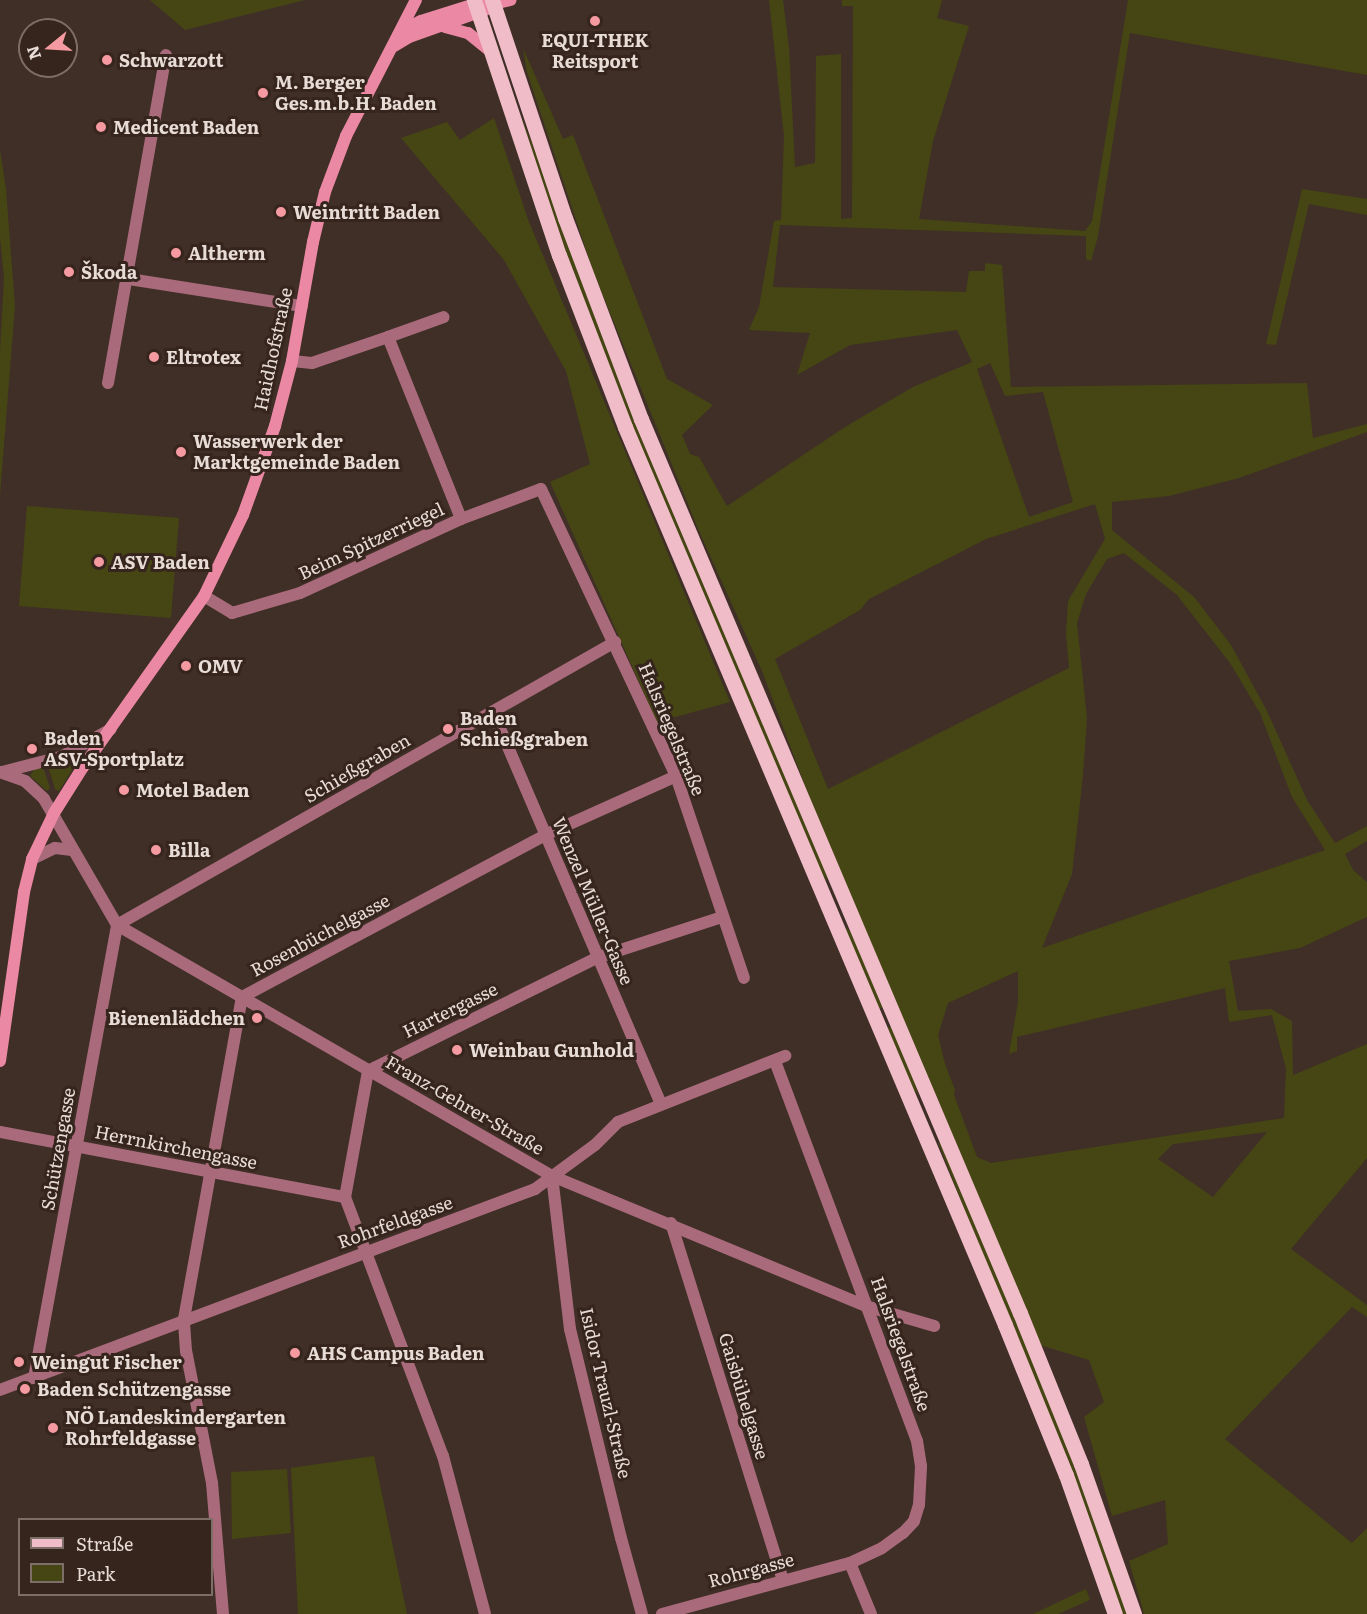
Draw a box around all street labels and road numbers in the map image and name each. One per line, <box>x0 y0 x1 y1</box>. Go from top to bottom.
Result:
street label: Haidhofstraße <box>249 285 297 413</box>
street label: Beim Spitzerriegel <box>295 498 447 584</box>
street label: Halsriegelstraße <box>634 659 710 799</box>
street label: Schießgraben <box>300 729 414 807</box>
street label: Wenzel Müller-Gasse <box>548 814 638 988</box>
street label: Rosenbüchelgasse <box>247 889 393 981</box>
street label: Hartergasse <box>399 978 501 1042</box>
street label: Franz-Gehrer-Straße <box>382 1051 548 1159</box>
street label: Schützengasse <box>37 1086 79 1212</box>
street label: Herrnkirchengasse <box>93 1121 259 1173</box>
street label: Rohrfeldgasse <box>335 1191 455 1253</box>
street label: Halsriegelstraße <box>867 1273 935 1415</box>
street label: Isidor Trauzl-Straße <box>576 1305 636 1481</box>
street label: Gaisbühelgasse <box>714 1330 774 1462</box>
street label: Rohrgasse <box>706 1548 796 1592</box>

